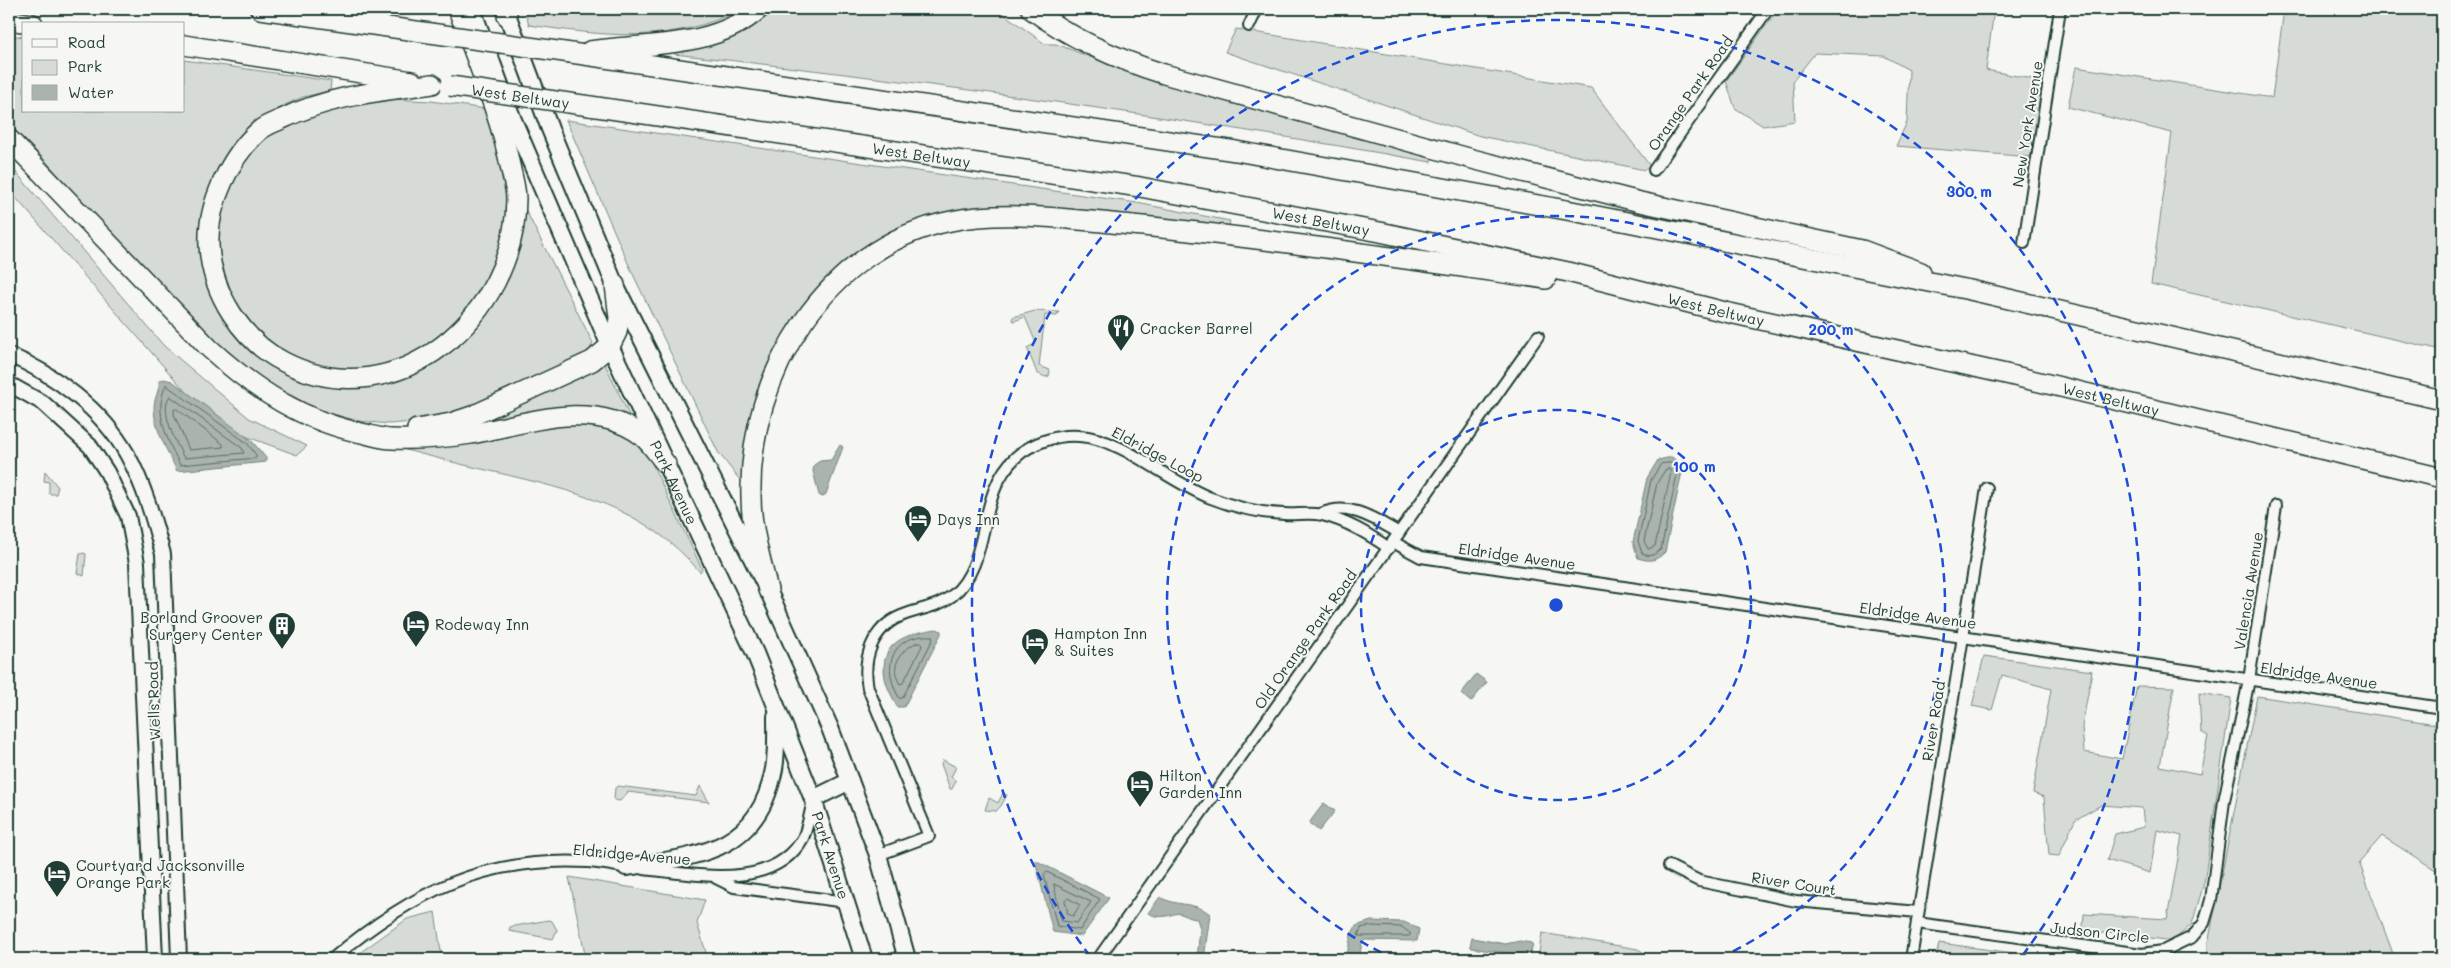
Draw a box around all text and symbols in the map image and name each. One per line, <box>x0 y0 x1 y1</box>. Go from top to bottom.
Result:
legend <box>22 22 185 112</box>
text: Road <box>68 32 105 52</box>
street label: Orange Park Road <box>1643 32 1737 154</box>
text: Park <box>68 56 102 76</box>
street label: New York Avenue <box>2007 59 2047 189</box>
street label: West Beltway <box>470 79 571 113</box>
text: Water <box>68 82 114 102</box>
street label: West Beltway <box>871 138 972 172</box>
text: 300 m <box>1946 181 1992 201</box>
street label: West Beltway <box>1270 202 1372 240</box>
street label: West Beltway <box>1665 288 1767 330</box>
restaurant icon: Cracker Barrel <box>1106 313 1136 352</box>
place label: Cracker Barrel <box>1140 318 1253 338</box>
text: 200 m <box>1809 319 1854 339</box>
street label: West Beltway <box>2060 378 2162 420</box>
street label: Eldridge Loop <box>1109 421 1207 487</box>
street label: Park Avenue <box>646 437 703 528</box>
text: 100 m <box>1672 456 1716 476</box>
hotel icon: Days Inn <box>903 504 933 543</box>
place label: Days Inn <box>937 509 1000 529</box>
street label: Valencia Avenue <box>2229 530 2267 652</box>
street label: Eldridge Avenue <box>1457 538 1577 574</box>
street label: Old Orange Park Road <box>1249 565 1361 713</box>
centre of rings <box>1547 596 1565 614</box>
street label: Eldridge Avenue <box>1858 597 1978 633</box>
place label: Borland Groover Surgery Center <box>140 607 263 644</box>
hotel icon: Rodeway Inn <box>401 609 431 648</box>
building icon: Borland Groover Surgery Center <box>267 611 297 650</box>
place label: Rodeway Inn <box>435 614 529 634</box>
place label: Hampton Inn & Suites <box>1054 623 1147 660</box>
hotel icon: Hampton Inn & Suites <box>1020 627 1050 666</box>
street label: Eldridge Avenue <box>2259 657 2379 693</box>
street label: Wells Road <box>142 661 164 741</box>
street label: River Road <box>1917 679 1949 763</box>
place label: Hilton Garden Inn <box>1159 765 1242 802</box>
hotel icon: Hilton Garden Inn <box>1125 769 1155 808</box>
street label: Park Avenue <box>808 809 854 902</box>
street label: Eldridge Avenue <box>572 839 692 869</box>
place label: Courtyard Jacksonville Orange Park <box>76 855 245 892</box>
hotel icon: Courtyard Jacksonville Orange Park <box>42 859 72 898</box>
street label: River Court <box>1750 866 1838 900</box>
street label: Judson Circle <box>2049 917 2151 947</box>

